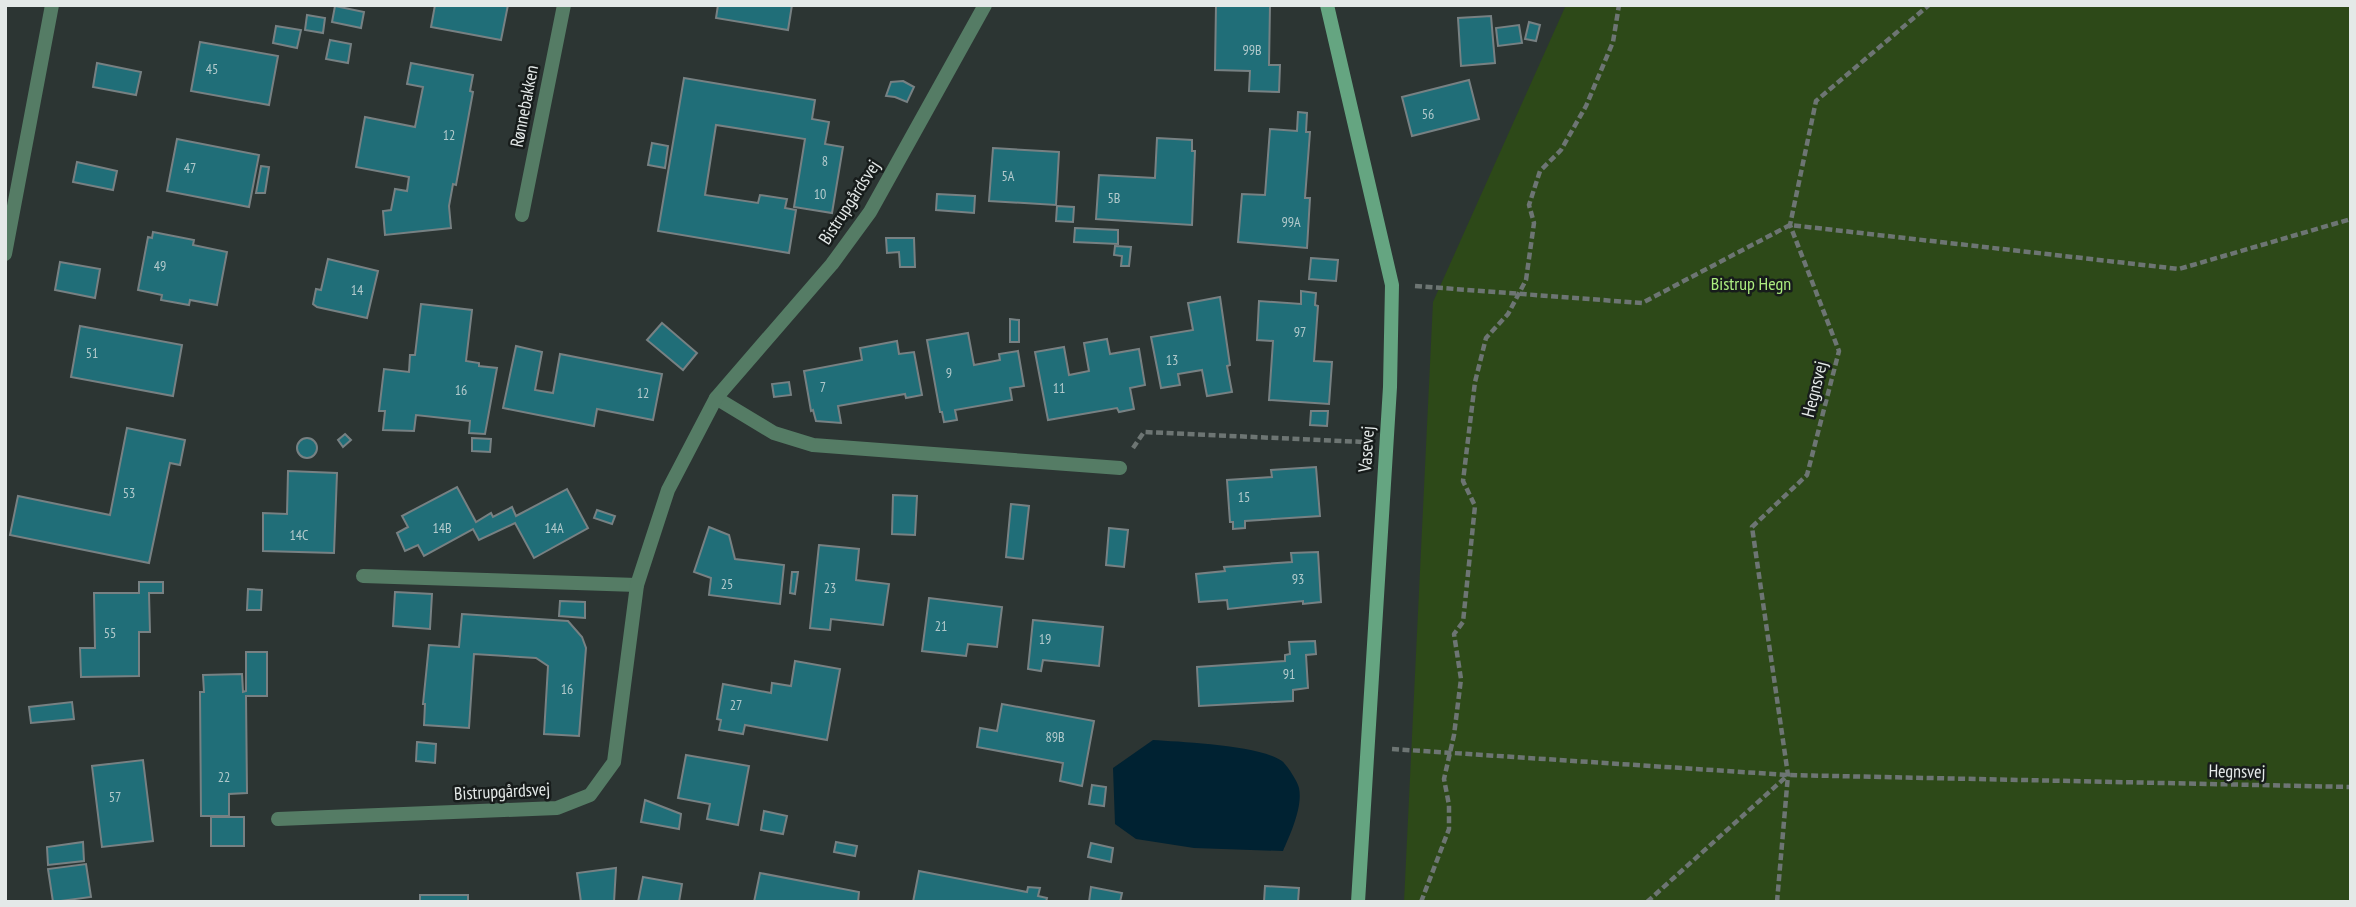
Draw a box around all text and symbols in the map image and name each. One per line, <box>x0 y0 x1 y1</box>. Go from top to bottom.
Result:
house number: 99B <box>1242 41 1262 59</box>
house number: 45 <box>206 60 218 78</box>
street label: Rønnebakken <box>505 63 543 149</box>
house number: 56 <box>1422 105 1434 123</box>
house number: 12 <box>443 126 455 144</box>
house number: 8 <box>822 152 828 170</box>
street label: Bistrupgårdsvej <box>813 155 885 249</box>
house number: 47 <box>184 159 196 177</box>
house number: 5A <box>1002 167 1015 185</box>
house number: 10 <box>814 185 826 203</box>
house number: 5B <box>1108 189 1120 207</box>
house number: 99A <box>1281 213 1301 231</box>
house number: 49 <box>154 257 166 275</box>
park label: Bistrup Hegn <box>1711 272 1791 295</box>
house number: 14 <box>351 281 364 299</box>
house number: 97 <box>1294 323 1306 341</box>
house number: 51 <box>86 344 98 362</box>
house number: 13 <box>1166 351 1178 369</box>
street label: Hegnsvej <box>1796 359 1832 419</box>
house number: 9 <box>946 364 952 382</box>
house number: 7 <box>820 378 826 396</box>
house number: 11 <box>1053 379 1065 397</box>
house number: 16 <box>455 381 467 399</box>
house number: 12 <box>637 384 649 402</box>
street label: Vasevej <box>1353 425 1379 474</box>
house number: 53 <box>123 484 135 502</box>
house number: 15 <box>1238 488 1250 506</box>
house number: 14B <box>432 519 452 537</box>
house number: 14A <box>544 519 564 537</box>
house number: 14C <box>289 526 309 544</box>
house number: 93 <box>1292 570 1304 588</box>
house number: 25 <box>721 575 733 593</box>
house number: 23 <box>824 579 836 597</box>
house number: 21 <box>935 617 947 635</box>
house number: 55 <box>104 624 116 642</box>
house number: 19 <box>1039 630 1051 648</box>
house number: 91 <box>1283 665 1295 683</box>
house number: 16 <box>561 680 573 698</box>
house number: 27 <box>730 696 742 714</box>
house number: 89B <box>1045 728 1065 746</box>
street label: Hegnsvej <box>2208 759 2266 783</box>
house number: 22 <box>218 768 230 786</box>
street label: Bistrupgårdsvej <box>453 777 551 805</box>
house number: 57 <box>109 788 121 806</box>

